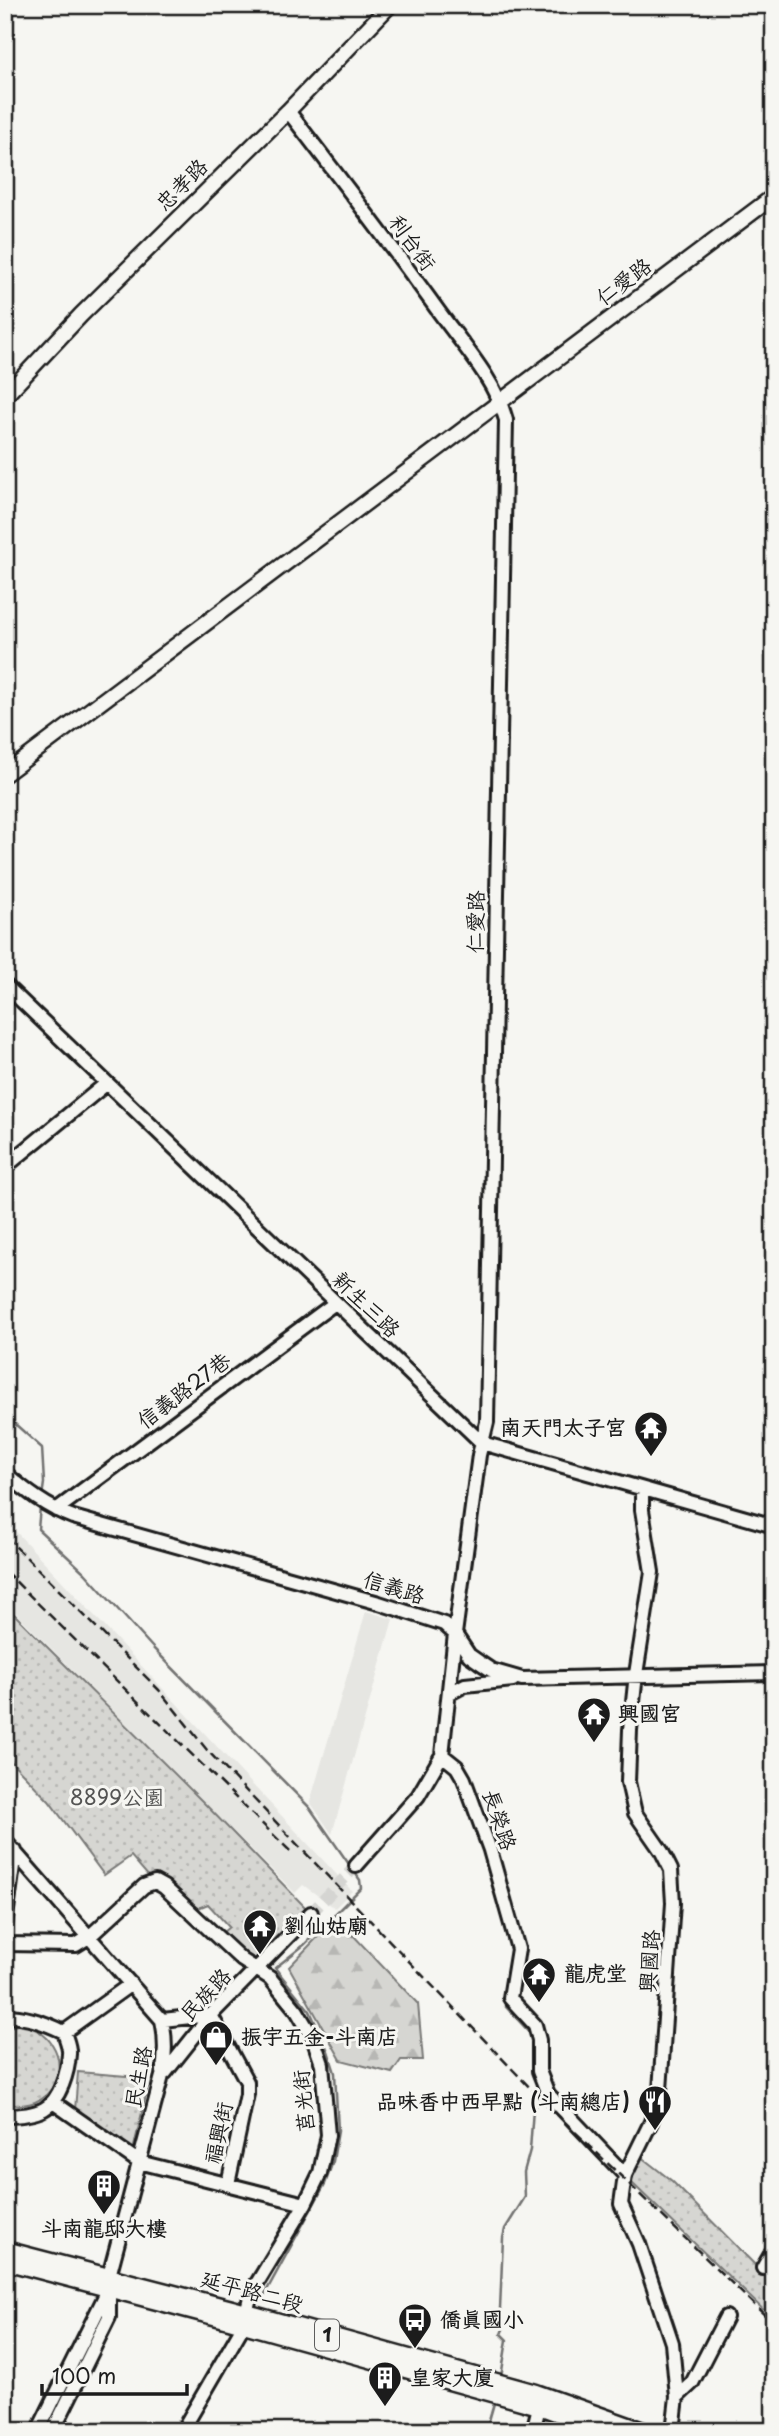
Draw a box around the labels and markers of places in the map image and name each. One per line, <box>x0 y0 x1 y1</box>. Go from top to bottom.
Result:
temple icon: 南天門太子宮 <box>632 1409 670 1458</box>
place label: 南天門太子宮 <box>500 1410 626 1442</box>
temple icon: 興國宮 <box>575 1695 613 1744</box>
place label: 興國宮 <box>618 1696 681 1728</box>
temple icon: 劉仙姑廟 <box>241 1907 279 1956</box>
place label: 劉仙姑廟 <box>284 1908 368 1940</box>
temple icon: 龍虎堂 <box>520 1955 558 2004</box>
place label: 龍虎堂 <box>564 1956 627 1988</box>
shop icon: 振宇五金-斗南店 <box>197 2018 235 2067</box>
place label: 振宇五金-斗南店 <box>241 2019 398 2051</box>
restaurant icon: 品味香中西早點 (斗南總店) <box>636 2083 674 2132</box>
place label: 品味香中西早點 (斗南總店) <box>376 2084 630 2116</box>
building icon: 斗南龍邸大樓 <box>85 2167 123 2216</box>
place label: 斗南龍邸大樓 <box>41 2211 167 2243</box>
bus stop icon: 僑真國小 <box>396 2301 434 2350</box>
place label: 僑真國小 <box>440 2302 524 2334</box>
building icon: 皇家大廈 <box>366 2359 404 2408</box>
place label: 皇家大廈 <box>410 2360 494 2392</box>

